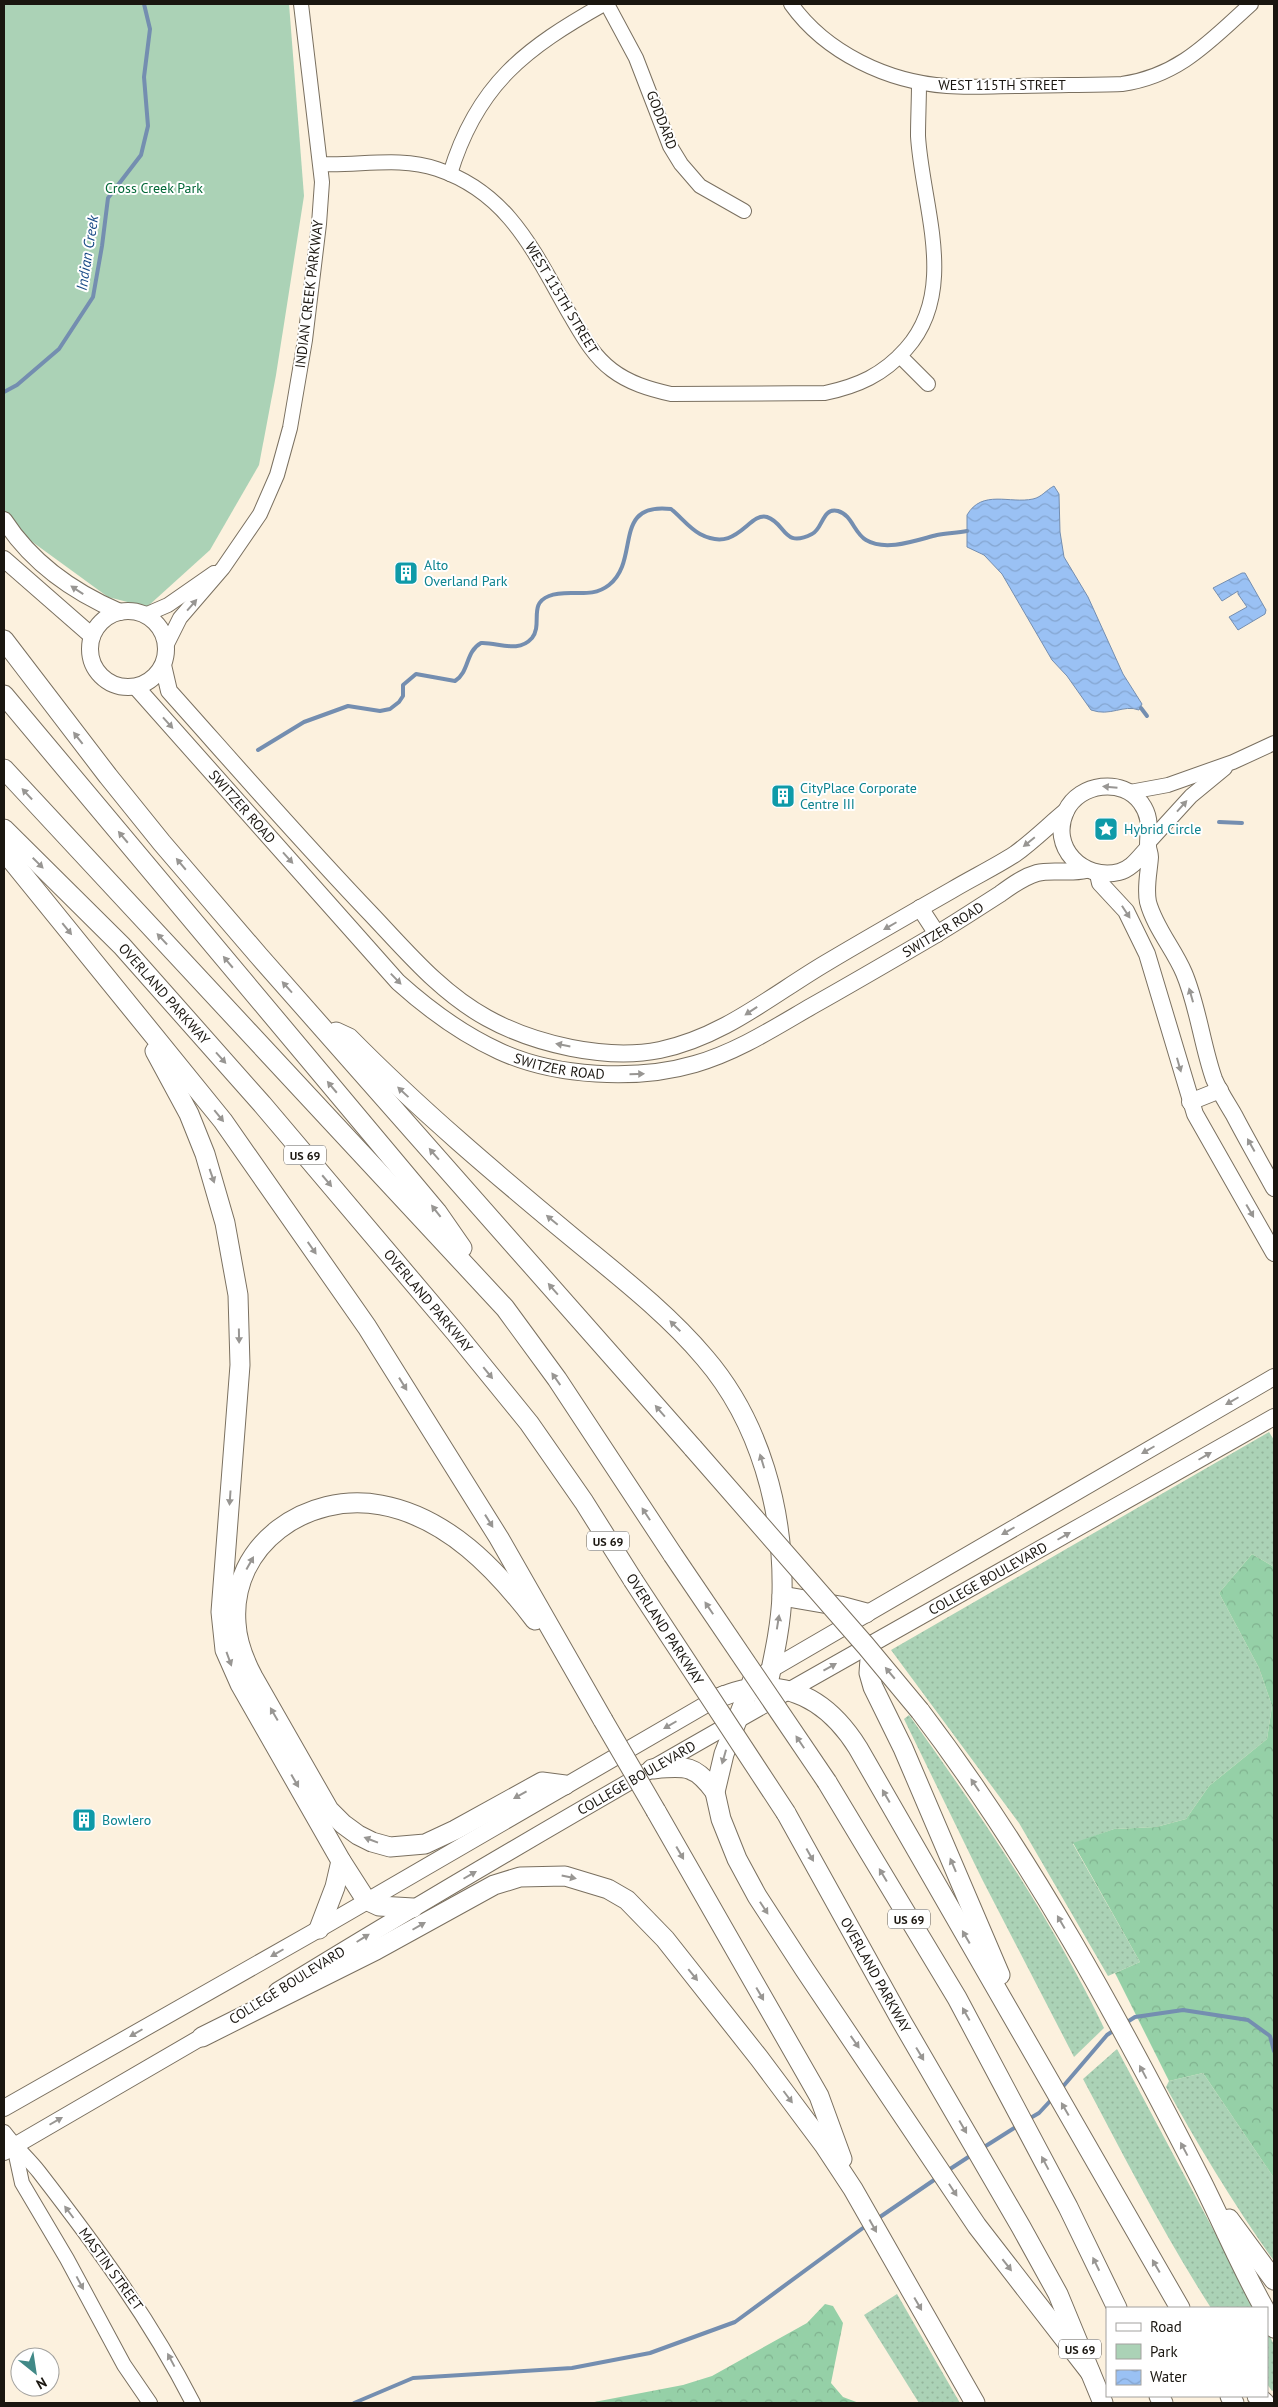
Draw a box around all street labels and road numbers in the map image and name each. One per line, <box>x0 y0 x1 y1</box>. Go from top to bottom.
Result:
street label: WEST 115TH STREET <box>938 76 1066 94</box>
street label: GODDARD <box>643 88 681 152</box>
street label: INDIAN CREEK PARKWAY <box>291 219 327 369</box>
street label: WEST 115TH STREET <box>521 239 603 358</box>
street label: SWITZER ROAD <box>205 766 280 847</box>
street label: SWITZER ROAD <box>899 898 987 961</box>
street label: OVERLAND PARKWAY <box>115 939 214 1048</box>
street label: SWITZER ROAD <box>511 1049 605 1083</box>
road number: US 69 <box>284 1146 326 1164</box>
street label: OVERLAND PARKWAY <box>380 1246 477 1356</box>
road number: US 69 <box>587 1532 629 1550</box>
street label: COLLEGE BOULEVARD <box>925 1538 1051 1619</box>
street label: OVERLAND PARKWAY <box>622 1570 708 1688</box>
street label: COLLEGE BOULEVARD <box>574 1737 699 1819</box>
road number: US 69 <box>888 1910 930 1928</box>
street label: OVERLAND PARKWAY <box>837 1914 915 2036</box>
street label: COLLEGE BOULEVARD <box>226 1942 348 2028</box>
street label: MASTIN STREET <box>75 2224 147 2314</box>
road number: US 69 <box>1059 2340 1101 2358</box>

